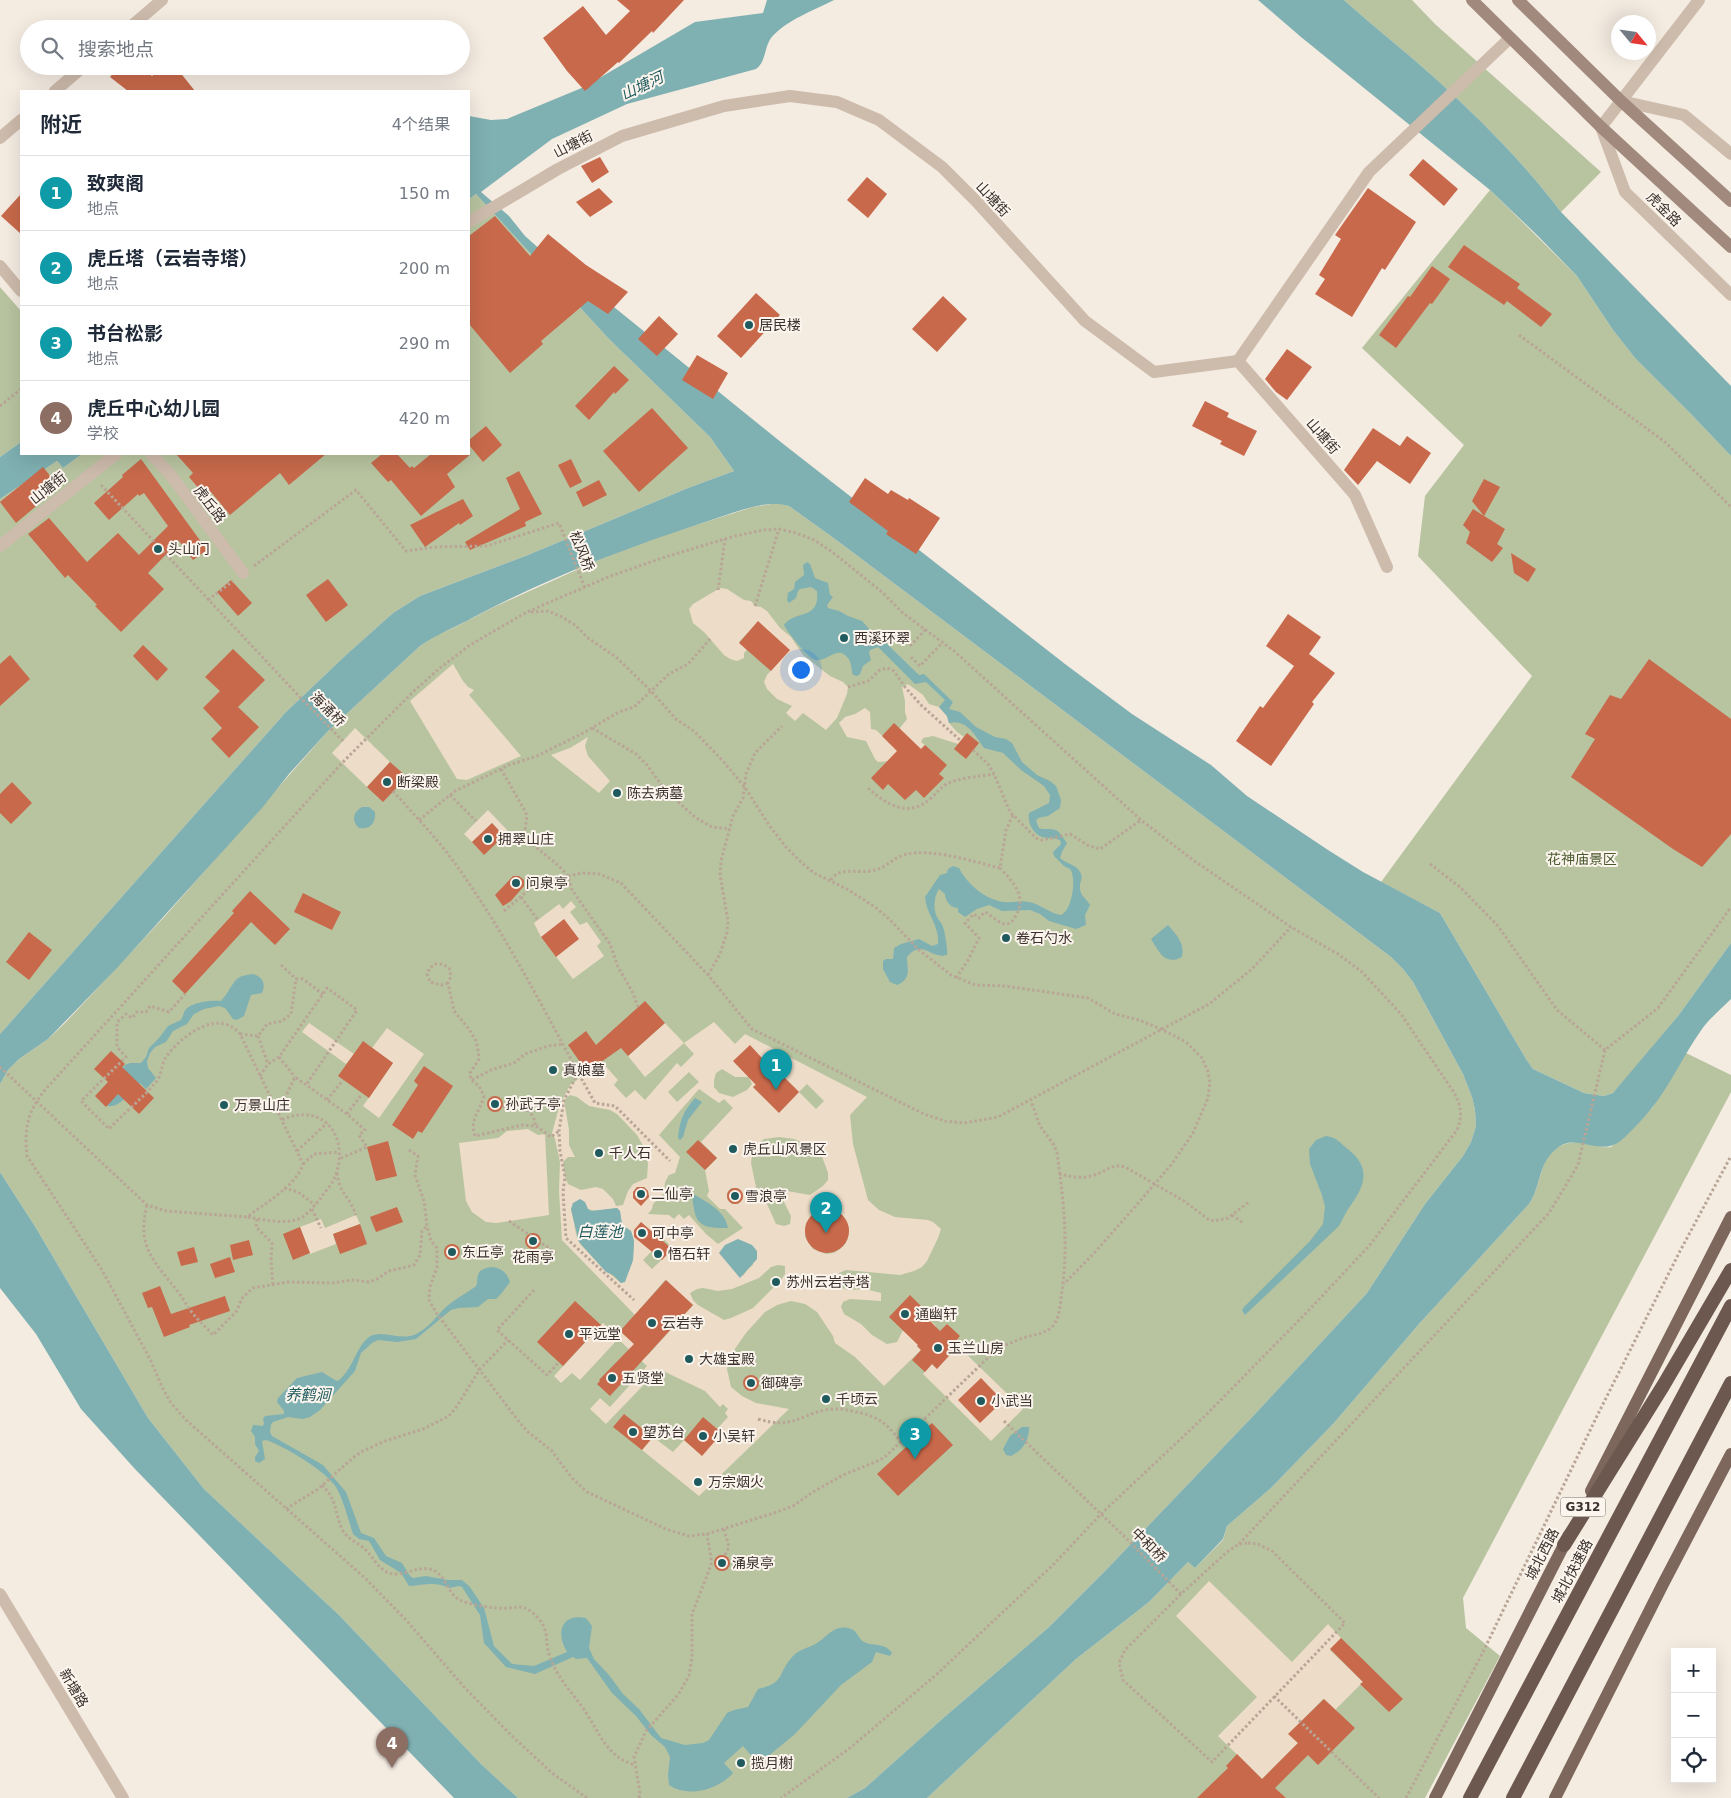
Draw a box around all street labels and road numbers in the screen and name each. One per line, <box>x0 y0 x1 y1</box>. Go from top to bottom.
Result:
street label: 山塘街 <box>551 127 595 161</box>
street label: 山塘街 <box>973 178 1013 220</box>
street label: 虎金路 <box>1643 188 1685 230</box>
street label: 山塘街 <box>1303 415 1343 457</box>
street label: 山塘街 <box>27 469 69 507</box>
street label: 虎丘路 <box>191 482 229 526</box>
street label: 松风桥 <box>567 529 597 573</box>
street label: 海涌桥 <box>307 688 349 730</box>
road number: G312 <box>1560 1498 1606 1516</box>
street label: 中和桥 <box>1128 1524 1170 1566</box>
street label: 城北西路 <box>1522 1525 1562 1583</box>
street label: 城北快速路 <box>1549 1536 1595 1606</box>
street label: 新塘路 <box>56 1666 92 1710</box>

